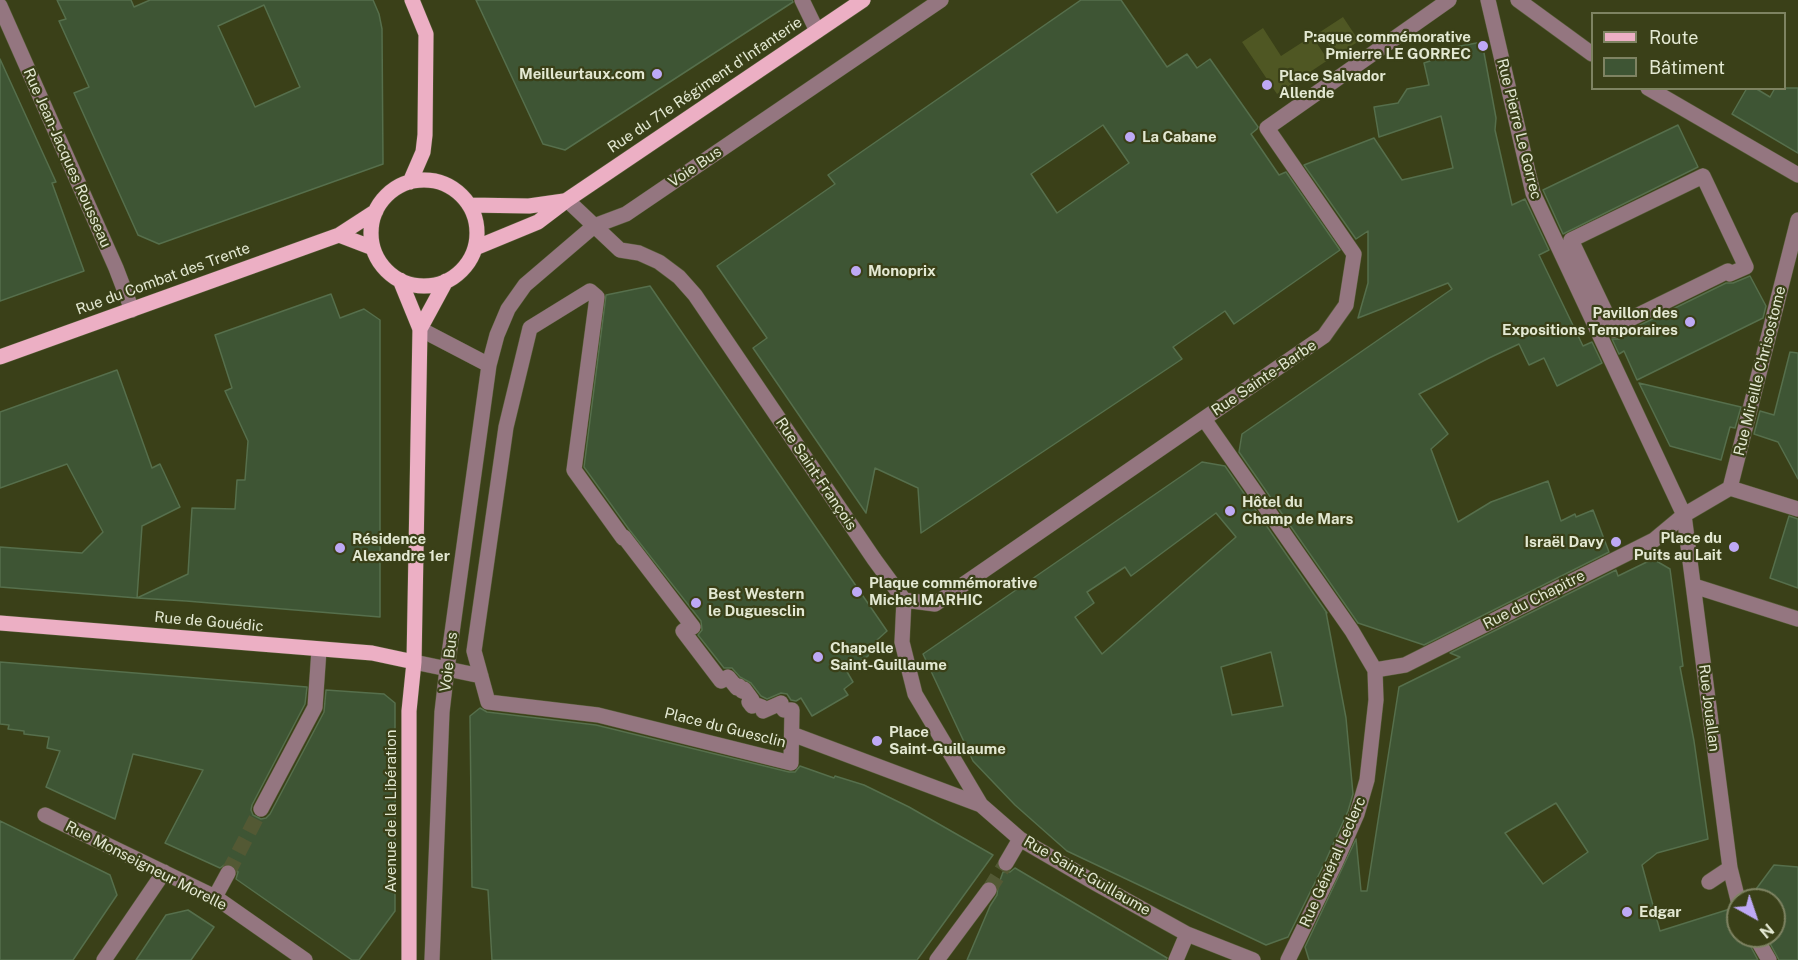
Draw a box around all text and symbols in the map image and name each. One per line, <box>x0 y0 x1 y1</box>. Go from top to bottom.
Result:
legend <box>1591 12 1786 90</box>
street label: Rue du 71e Régiment d'Infanterie <box>604 13 806 157</box>
text: Route <box>1649 27 1698 48</box>
place label: P:aque commémorative Pmierre LE GORREC <box>1304 28 1471 63</box>
marker: P:aque commémorative Pmierre LE GORREC <box>1476 39 1490 53</box>
street label: Rue Pierre Le Gorrec <box>1493 57 1545 201</box>
text: Bâtiment <box>1649 57 1725 78</box>
place label: Meilleurtaux.com <box>519 65 645 83</box>
street label: Rue Jean-Jacques Rousseau <box>19 66 115 250</box>
marker: Meilleurtaux.com <box>650 67 664 81</box>
place label: Place Salvador Allende <box>1279 67 1386 102</box>
marker: Place Salvador Allende <box>1260 78 1274 92</box>
place label: La Cabane <box>1142 128 1217 146</box>
marker: La Cabane <box>1123 130 1137 144</box>
street label: Voie Bus <box>665 143 725 191</box>
street label: Rue du Combat des Trente <box>73 239 253 319</box>
place label: Monoprix <box>868 262 936 280</box>
marker: Monoprix <box>849 264 863 278</box>
street label: Rue Mireille Chrisostome <box>1730 284 1790 458</box>
place label: Pavillon des Expositions Temporaires <box>1502 304 1678 339</box>
marker: Pavillon des Expositions Temporaires <box>1683 315 1697 329</box>
street label: Rue Sainte-Barbe <box>1208 336 1320 420</box>
street label: Rue Saint-François <box>772 414 860 534</box>
place label: Hôtel du Champ de Mars <box>1242 493 1353 528</box>
marker: Hôtel du Champ de Mars <box>1223 504 1237 518</box>
place label: Place du Puits au Lait <box>1634 529 1722 564</box>
place label: Résidence Alexandre 1er <box>352 530 450 565</box>
place label: Israël Davy <box>1524 533 1604 551</box>
marker: Israël Davy <box>1609 535 1623 549</box>
marker: Place du Puits au Lait <box>1727 540 1741 554</box>
marker: Résidence Alexandre 1er <box>333 541 347 555</box>
street label: Rue du Chapitre <box>1480 567 1588 633</box>
place label: Plaque commémorative Michel MARHIC <box>869 574 1037 609</box>
place label: Best Western le Duguesclin <box>708 585 805 620</box>
marker: Plaque commémorative Michel MARHIC <box>850 585 864 599</box>
marker: Best Western le Duguesclin <box>689 596 703 610</box>
street label: Rue de Gouédic <box>154 608 264 636</box>
street label: Voie Bus <box>436 631 462 693</box>
place label: Chapelle Saint-Guillaume <box>830 639 947 674</box>
marker: Chapelle Saint-Guillaume <box>811 650 825 664</box>
street label: Rue Jouallan <box>1695 663 1723 753</box>
street label: Place du Guesclin <box>662 704 788 752</box>
place label: Place Saint-Guillaume <box>889 723 1006 758</box>
street label: Avenue de la Libération <box>382 730 400 892</box>
marker: Place Saint-Guillaume <box>870 734 884 748</box>
street label: Rue Général Leclerc <box>1296 794 1370 930</box>
street label: Rue Monseigneur Morelle <box>62 817 230 915</box>
street label: Rue Saint-Guillaume <box>1020 832 1154 920</box>
north arrow <box>1726 888 1786 948</box>
place label: Edgar <box>1639 903 1681 921</box>
marker: Edgar <box>1620 905 1634 919</box>
text: N <box>1756 919 1778 942</box>

